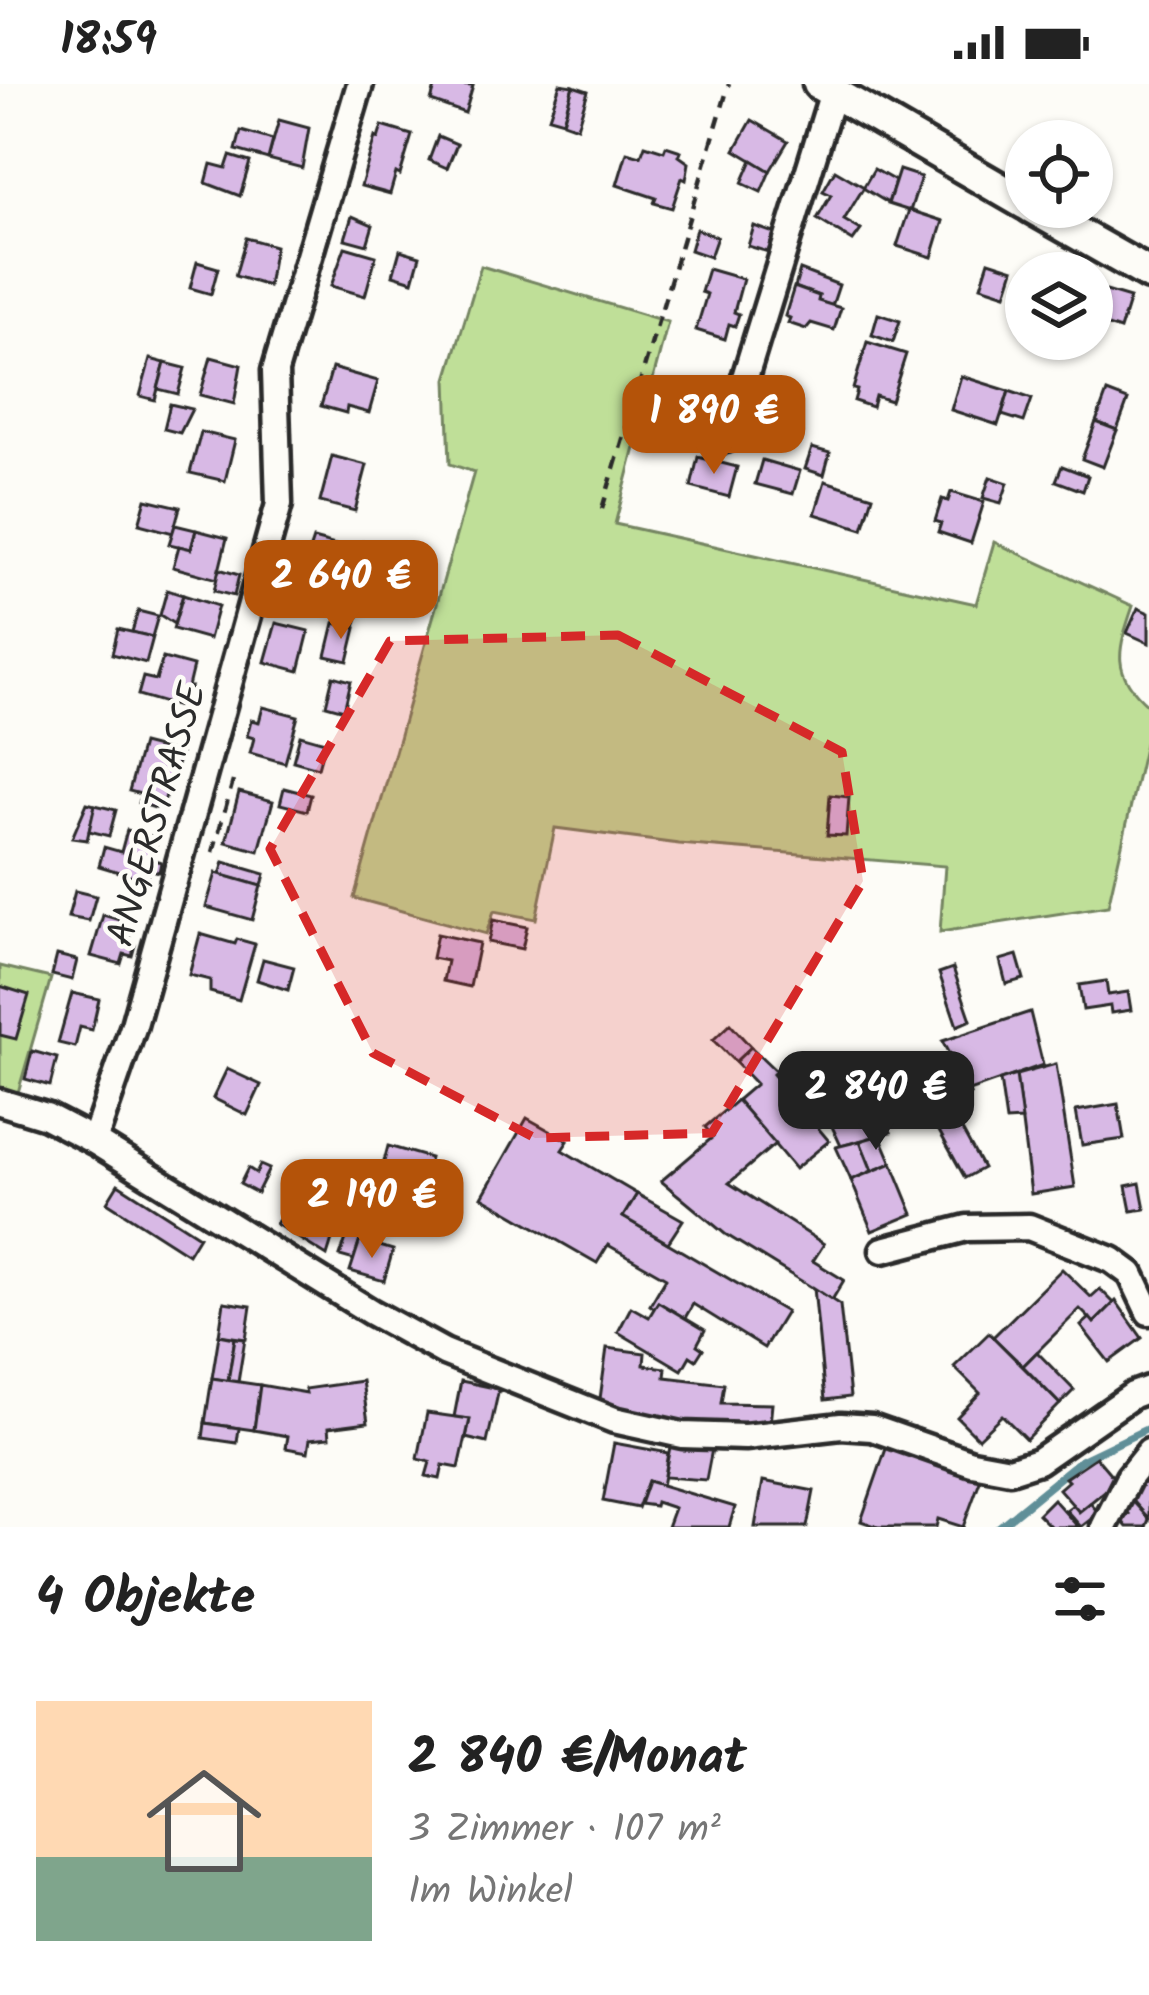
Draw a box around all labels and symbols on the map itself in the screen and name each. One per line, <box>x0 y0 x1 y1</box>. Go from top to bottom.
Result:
pin: 1 890 € <box>603 375 825 477</box>
pin: 2 640 € <box>230 540 452 642</box>
street label: ANGERSTRASSE <box>92 675 226 954</box>
pin: 2 840 € <box>765 1051 987 1153</box>
pin: 2 190 € <box>261 1159 483 1261</box>

